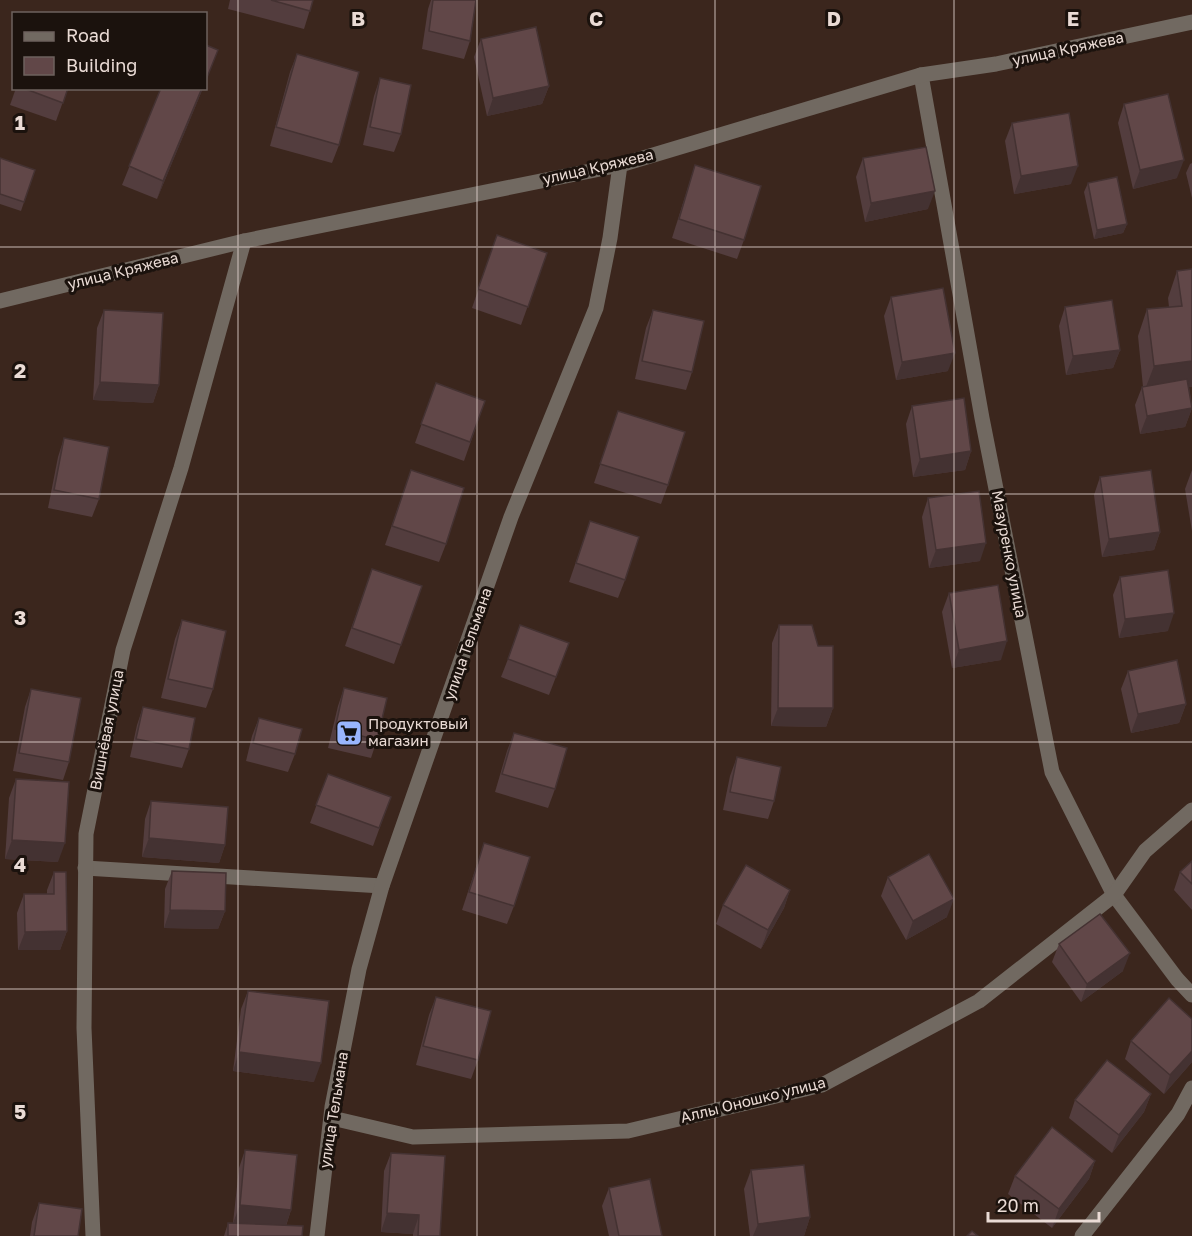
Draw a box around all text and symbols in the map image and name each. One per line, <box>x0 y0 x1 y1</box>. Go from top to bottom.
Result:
text: B <box>351 6 365 30</box>
text: C <box>589 6 603 30</box>
text: D <box>827 6 841 30</box>
text: E <box>1067 6 1079 30</box>
legend <box>12 12 207 90</box>
text: Road <box>66 24 110 46</box>
street label: улица Кряжева <box>1010 27 1125 69</box>
text: Building <box>66 54 137 76</box>
text: 1 <box>15 110 25 134</box>
street label: улица Кряжева <box>541 145 655 188</box>
street label: улица Кряжева <box>66 248 180 292</box>
text: 2 <box>14 358 26 382</box>
street label: Мазуренко улица <box>989 489 1031 619</box>
street label: улица Тельмана <box>439 585 495 702</box>
text: 3 <box>14 605 26 629</box>
street label: Вишнёвая улица <box>86 668 127 792</box>
place label: Продуктовый магазин <box>368 714 468 749</box>
supermarket icon: Продуктовый магазин <box>334 718 364 748</box>
text: 4 <box>14 852 26 876</box>
street label: улица Тельмана <box>315 1050 351 1169</box>
street label: Аллы Оношко улица <box>678 1072 827 1126</box>
text: 5 <box>14 1099 26 1123</box>
scale bar <box>988 1185 1099 1223</box>
text: 20 m <box>997 1194 1039 1216</box>

